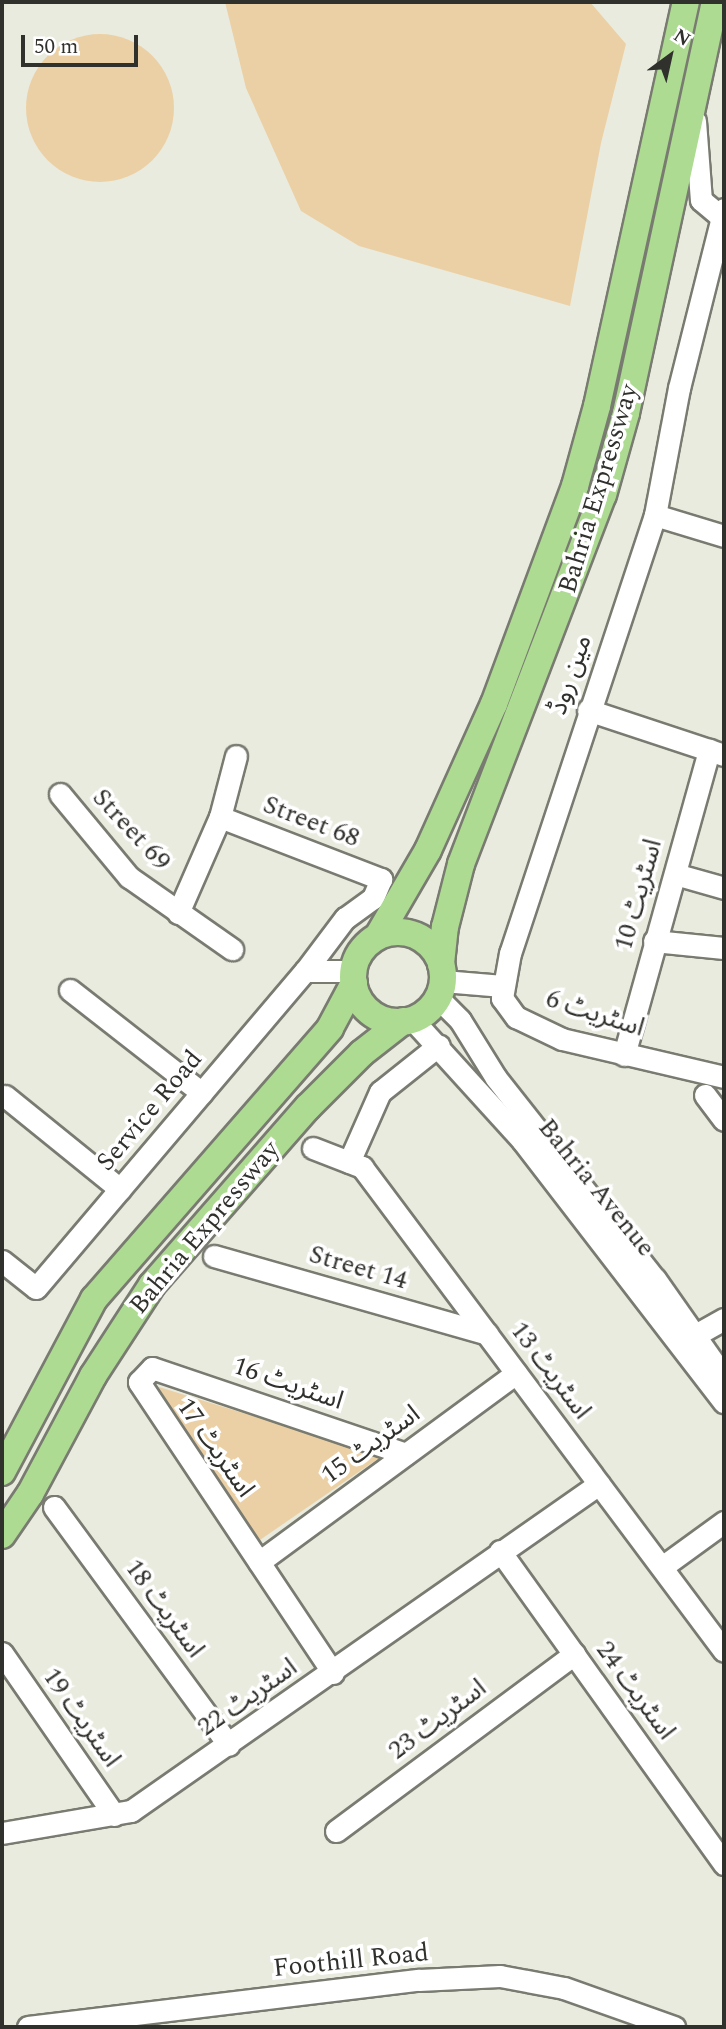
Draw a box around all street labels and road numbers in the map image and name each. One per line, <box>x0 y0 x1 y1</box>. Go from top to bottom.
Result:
street label: Bahria Expressway <box>552 381 646 597</box>
street label: مین روڈ <box>543 631 599 719</box>
street label: Street 69 <box>85 783 177 877</box>
street label: Street 68 <box>258 789 364 855</box>
street label: اسٹریٹ 10 <box>608 836 670 954</box>
street label: اسٹریٹ 6 <box>542 983 648 1045</box>
street label: Service Road <box>90 1044 210 1178</box>
street label: Bahria Avenue <box>531 1113 661 1263</box>
street label: Bahria Expressway <box>123 1135 287 1321</box>
street label: Street 14 <box>305 1239 411 1297</box>
street label: اسٹریٹ 13 <box>503 1316 597 1426</box>
street label: اسٹریٹ 16 <box>229 1351 347 1417</box>
street label: اسٹریٹ 17 <box>169 1392 261 1504</box>
street label: اسٹریٹ 15 <box>316 1399 426 1491</box>
street label: اسٹریٹ 18 <box>118 1554 210 1664</box>
street label: اسٹریٹ 24 <box>589 1636 681 1746</box>
street label: اسٹریٹ 22 <box>192 1652 304 1744</box>
street label: اسٹریٹ 19 <box>35 1662 127 1774</box>
street label: اسٹریٹ 23 <box>383 1673 493 1767</box>
street label: Foothill Road <box>272 1937 430 1985</box>

